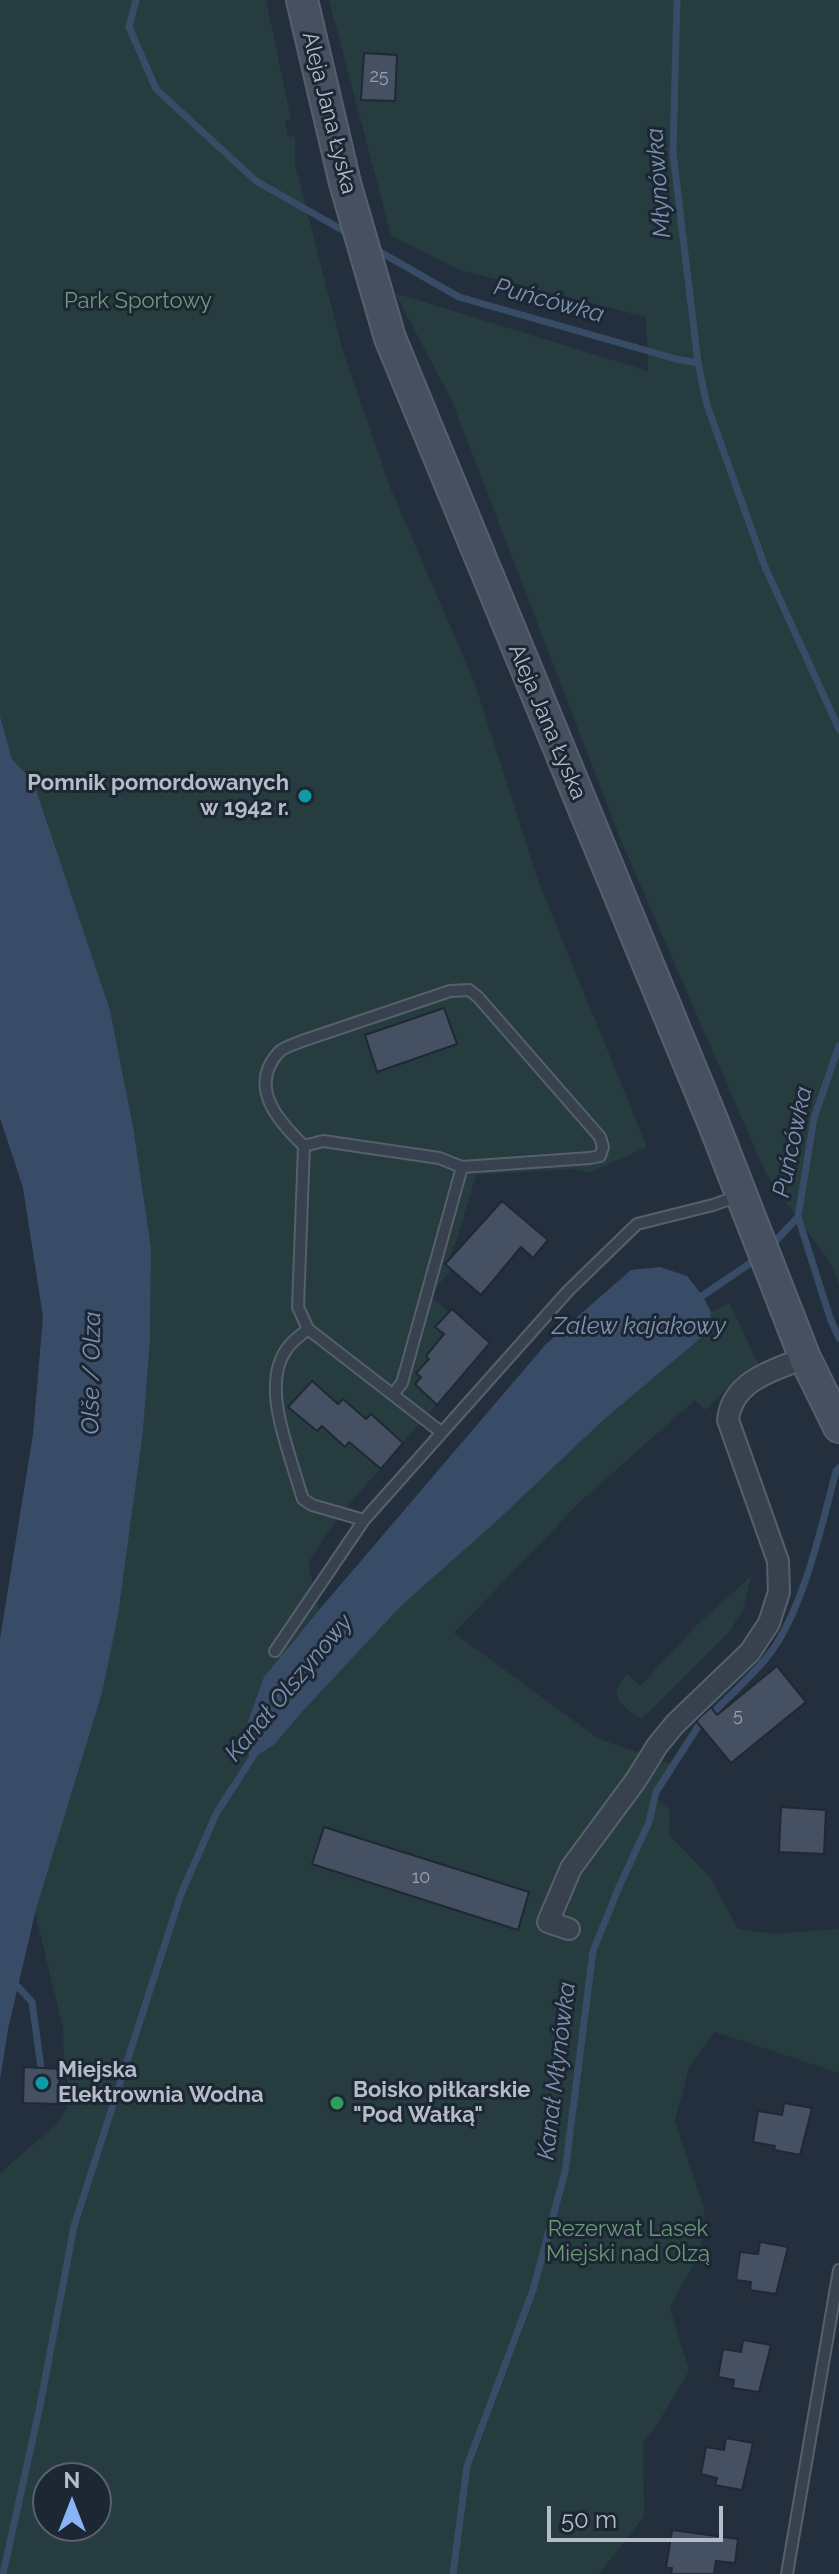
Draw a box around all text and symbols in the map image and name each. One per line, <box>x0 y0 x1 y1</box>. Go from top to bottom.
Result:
street label: Aleja Jana Łyska <box>296 29 362 197</box>
house number: 25 <box>369 66 389 88</box>
water label: Młynówka <box>641 127 677 239</box>
water label: Puńcówka <box>491 273 607 329</box>
park label: Park Sportowy <box>64 288 212 314</box>
street label: Aleja Jana Łyska <box>502 640 592 804</box>
place label: Pomnik pomordowanych w 1942 r. <box>27 770 289 822</box>
marker: Pomnik pomordowanych w 1942 r. <box>296 787 314 805</box>
water label: Puńcówka <box>767 1084 819 1200</box>
water label: Olše / Olza <box>77 1311 107 1435</box>
water label: Zalew kajakowy <box>552 1313 726 1341</box>
water label: Kanał Olszynowy <box>219 1609 359 1767</box>
house number: 5 <box>733 1705 743 1727</box>
house number: 10 <box>412 1867 430 1889</box>
water label: Kanał Młynówka <box>532 1980 582 2162</box>
place label: Miejska Elektrownia Wodna <box>58 2057 264 2108</box>
marker: Miejska Elektrownia Wodna <box>33 2074 51 2092</box>
place label: Boisko piłkarskie "Pod Wałką" <box>353 2077 530 2128</box>
marker: Boisko piłkarskie "Pod Wałką" <box>328 2094 346 2112</box>
park label: Rezerwat Lasek Miejski nad Olzą <box>546 2216 710 2268</box>
north arrow <box>32 2462 112 2542</box>
text: N <box>64 2467 80 2493</box>
scale bar <box>551 2490 727 2540</box>
text: 50 m <box>561 2505 617 2534</box>

